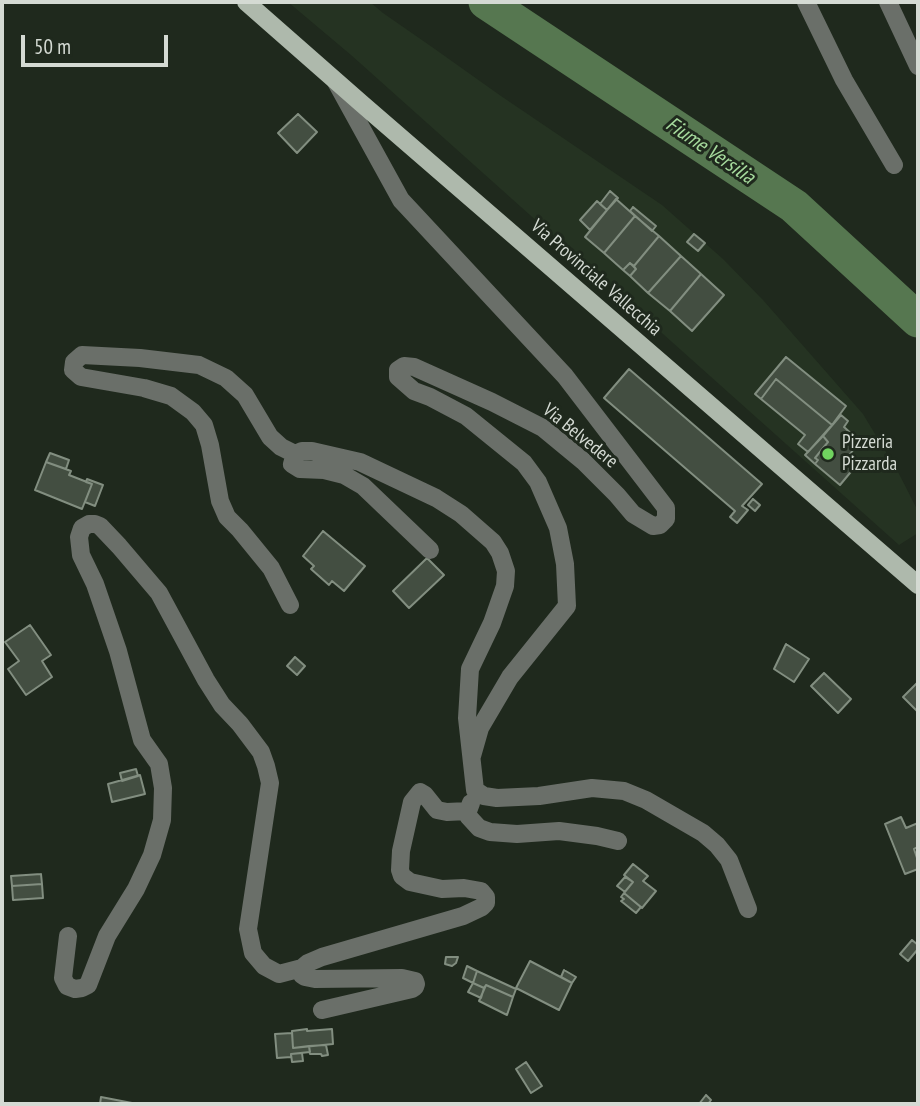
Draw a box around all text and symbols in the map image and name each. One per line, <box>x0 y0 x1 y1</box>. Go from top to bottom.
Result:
scale bar <box>24 21 172 65</box>
text: 50 m <box>34 33 71 60</box>
water label: Fiume Versilia <box>661 112 759 190</box>
street label: Via Provinciale Vallecchia <box>526 215 666 341</box>
street label: Via Belvedere <box>538 399 622 473</box>
place label: Pizzeria Pizzarda <box>842 432 897 476</box>
marker: Pizzeria Pizzarda <box>820 446 836 462</box>

